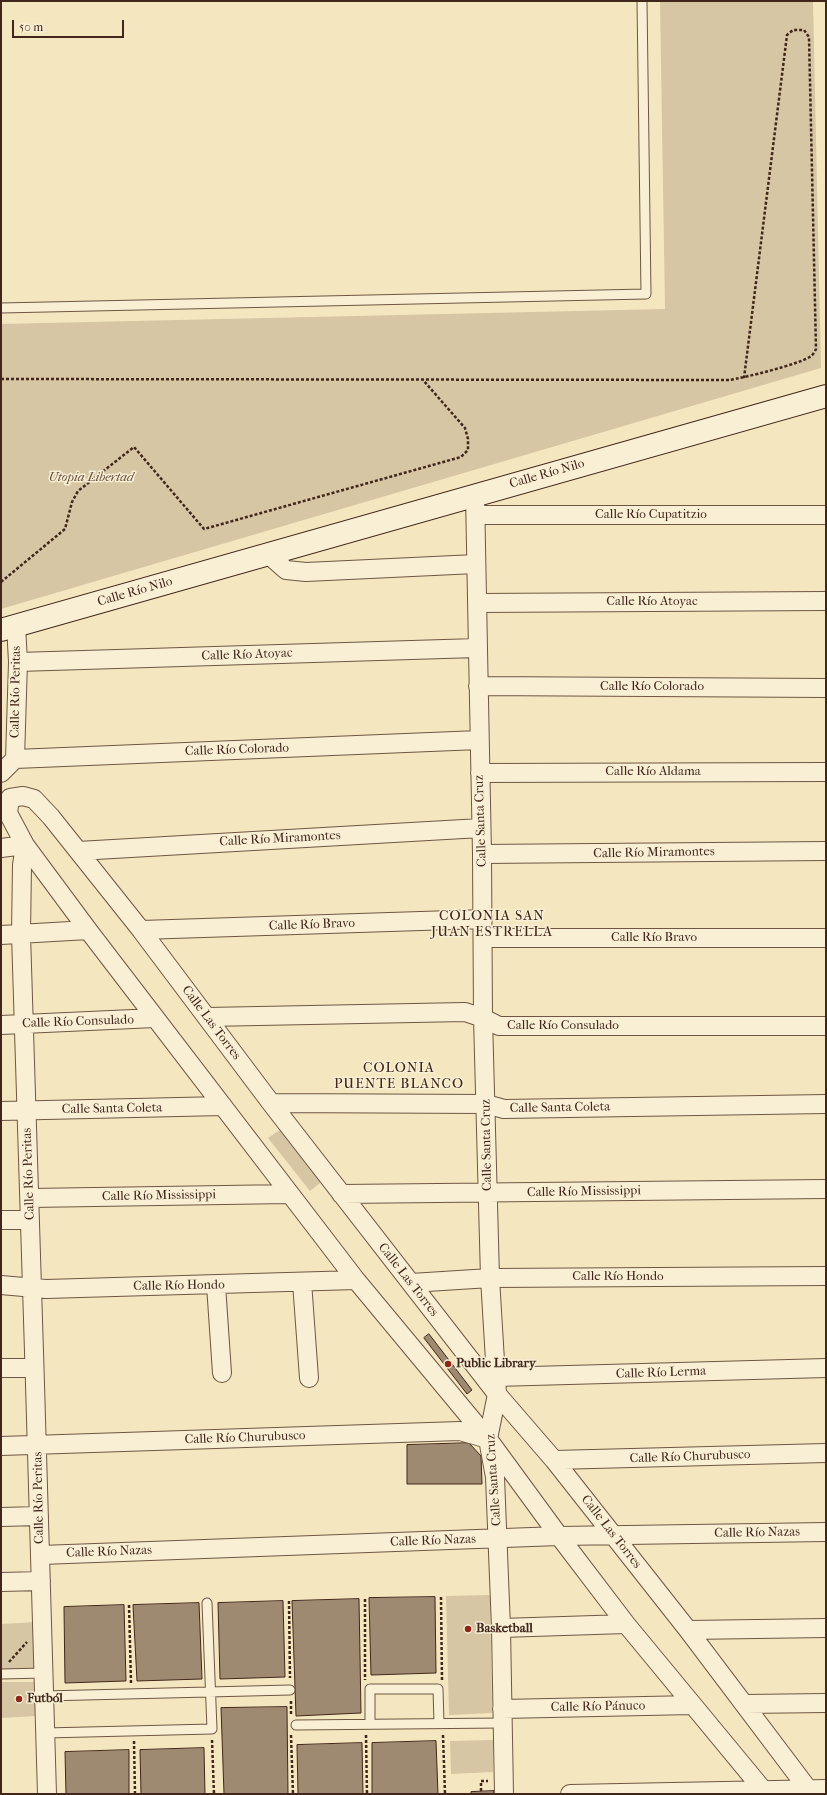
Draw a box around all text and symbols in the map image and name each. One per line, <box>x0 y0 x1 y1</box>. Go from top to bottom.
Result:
scale bar <box>14 12 126 38</box>
text: 50 m <box>19 20 43 34</box>
street label: Calle Río Nilo <box>508 456 586 492</box>
park label: Utopia Libertad <box>48 470 134 486</box>
street label: Calle Río Cupatitzio <box>595 507 707 523</box>
street label: Calle Río Nilo <box>96 574 174 610</box>
street label: Calle Río Atoyac <box>606 594 698 610</box>
street label: Calle Río Peritas <box>7 646 25 738</box>
street label: Calle Río Atoyac <box>201 646 293 664</box>
street label: Calle Río Colorado <box>600 679 704 695</box>
street label: Calle Río Colorado <box>185 740 289 760</box>
street label: Calle Río Aldama <box>605 764 701 780</box>
street label: Calle Santa Cruz <box>472 775 490 867</box>
street label: Calle Río Miramontes <box>219 828 341 850</box>
street label: Calle Río Miramontes <box>593 844 715 862</box>
district label: COLONIA SAN JUAN ESTRELLA <box>431 909 553 942</box>
street label: Calle Río Bravo <box>269 916 355 934</box>
street label: Calle Río Bravo <box>611 930 697 946</box>
street label: Calle Las Torres <box>178 983 244 1063</box>
street label: Calle Río Consulado <box>22 1012 134 1032</box>
street label: Calle Río Consulado <box>507 1018 619 1034</box>
district label: COLONIA PUENTE BLANCO <box>334 1061 464 1094</box>
street label: Calle Santa Cruz <box>478 1099 496 1191</box>
street label: Calle Santa Coleta <box>510 1099 610 1117</box>
street label: Calle Santa Coleta <box>62 1100 162 1118</box>
street label: Calle Río Peritas <box>20 1128 38 1220</box>
street label: Calle Río Mississippi <box>527 1183 641 1201</box>
street label: Calle Río Mississippi <box>102 1187 216 1205</box>
street label: Calle Las Torres <box>375 1240 441 1320</box>
street label: Calle Río Hondo <box>572 1269 664 1285</box>
street label: Calle Río Hondo <box>133 1277 225 1295</box>
place label: Public Library <box>456 1356 536 1372</box>
marker: Public Library <box>443 1359 453 1369</box>
street label: Calle Río Lerma <box>616 1364 706 1382</box>
street label: Calle Río Churubusco <box>184 1428 306 1448</box>
street label: Calle Santa Cruz <box>483 1434 505 1526</box>
street label: Calle Río Churubusco <box>629 1447 751 1467</box>
street label: Calle Río Peritas <box>30 1452 48 1544</box>
street label: Calle Las Torres <box>578 1492 644 1572</box>
street label: Calle Río Nazas <box>714 1524 800 1542</box>
street label: Calle Río Nazas <box>390 1532 476 1550</box>
street label: Calle Río Nazas <box>66 1543 152 1561</box>
place label: Basketball <box>476 1621 533 1637</box>
marker: Basketball <box>463 1624 473 1634</box>
place label: Futból <box>27 1691 63 1707</box>
marker: Futból <box>14 1694 24 1704</box>
street label: Calle Río Pánuco <box>551 1698 645 1716</box>

